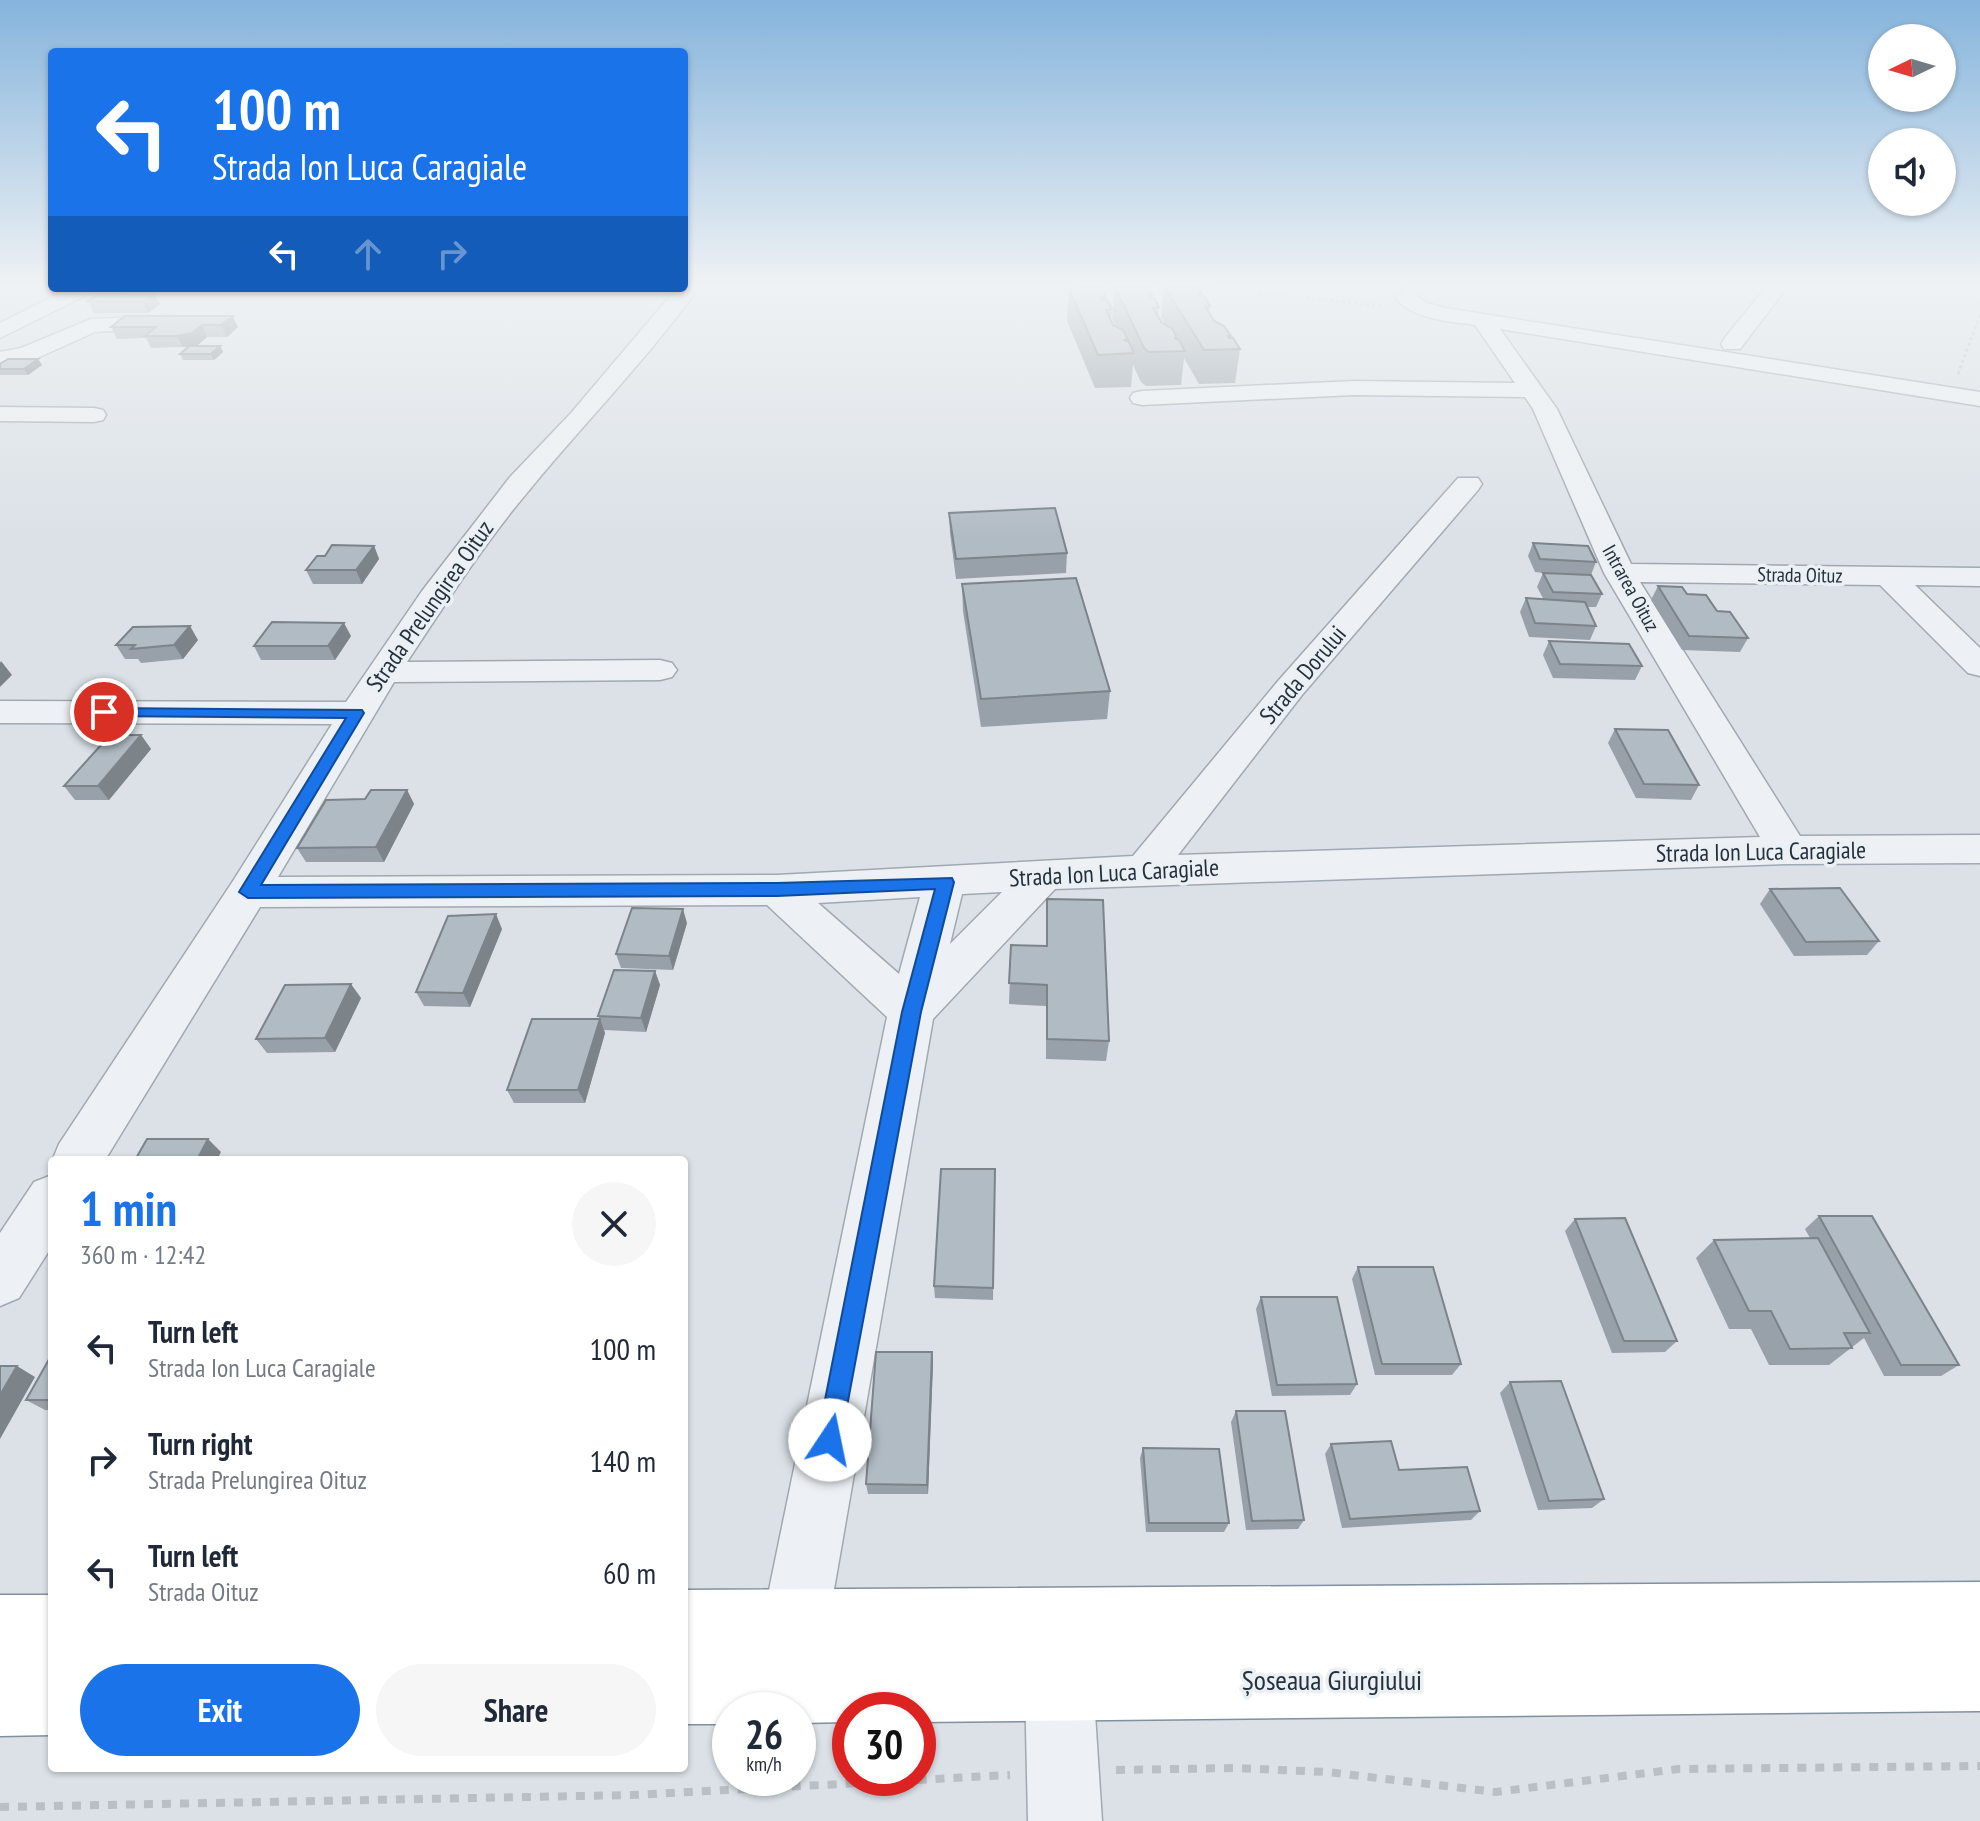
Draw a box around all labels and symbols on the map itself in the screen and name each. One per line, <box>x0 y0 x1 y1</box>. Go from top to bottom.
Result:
north arrow <box>1868 24 1956 112</box>
street label: Strada Prelungirea Oituz <box>359 514 500 697</box>
street label: Intrarea Oituz <box>1597 540 1665 636</box>
street label: Strada Oituz <box>1757 561 1843 589</box>
street label: Strada Dorului <box>1252 619 1353 730</box>
pin <box>70 678 138 746</box>
street label: Strada Ion Luca Caragiale <box>1656 834 1866 869</box>
street label: Strada Ion Luca Caragiale <box>1008 852 1220 893</box>
position arrow <box>788 1398 872 1482</box>
street label: Șoseaua Giurgiului <box>1242 1661 1422 1698</box>
speed limit sign: 30 <box>832 1692 936 1796</box>

